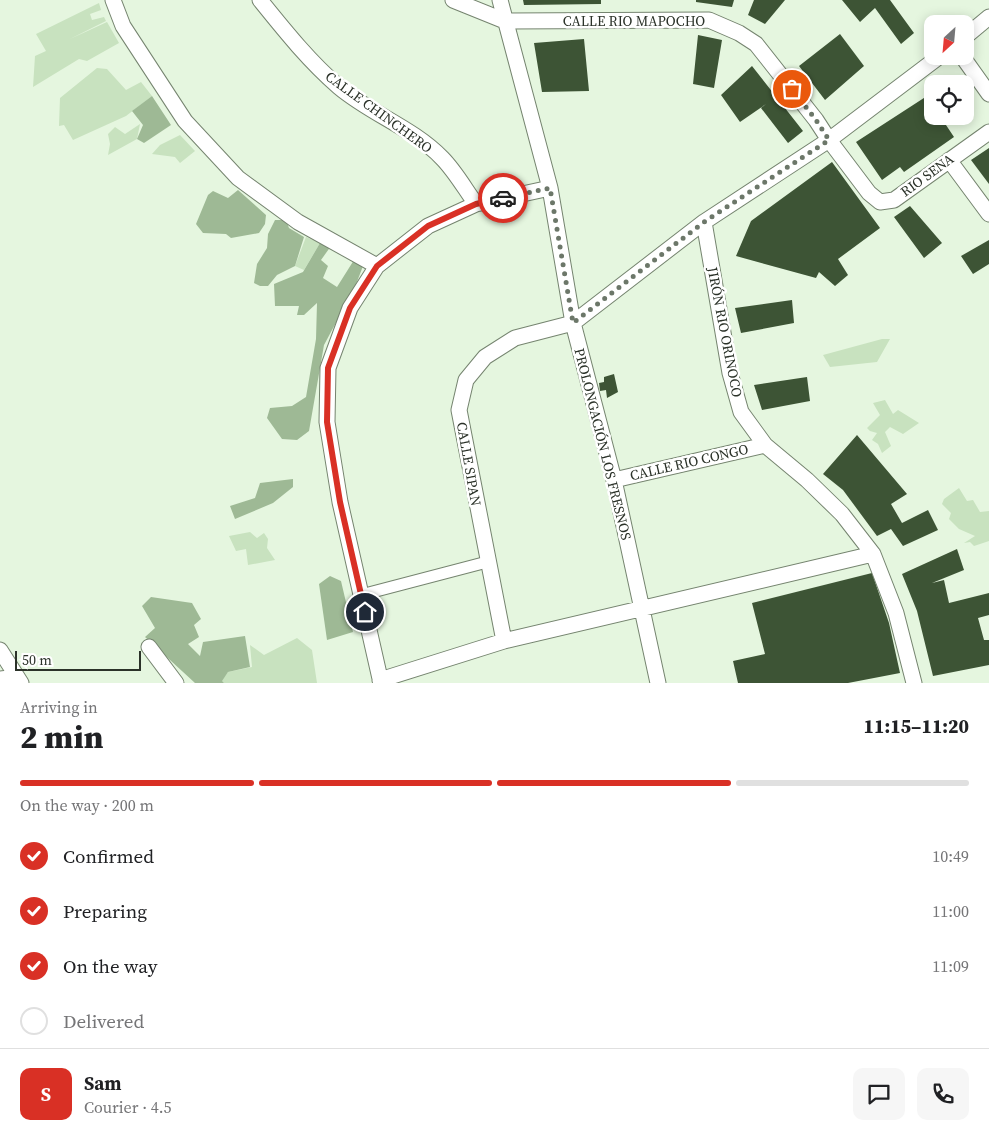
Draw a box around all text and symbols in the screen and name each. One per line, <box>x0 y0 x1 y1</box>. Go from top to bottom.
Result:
street label: CALLE RIO MAPOCHO <box>563 11 705 31</box>
north arrow <box>924 15 974 65</box>
map controls <box>924 15 974 125</box>
street label: CALLE CHINCHERO <box>321 66 437 158</box>
pin <box>771 68 813 110</box>
icon: bag <box>778 75 806 103</box>
button: locate <box>924 75 974 125</box>
street label: RIO SENA <box>896 148 958 201</box>
courier <box>478 173 528 223</box>
icon: car <box>489 184 517 212</box>
street label: JIRÓN RIO ORINOCO <box>702 264 747 399</box>
street label: PROLONGACIÓN LOS FRESNOS <box>569 346 637 542</box>
street label: CALLE SIPAN <box>452 420 486 508</box>
street label: CALLE RIO CONGO <box>628 439 750 485</box>
pin <box>344 591 386 633</box>
icon: home <box>351 598 379 626</box>
scale bar <box>15 648 141 671</box>
text: 50 m <box>22 650 52 670</box>
text: Arriving in <box>20 696 98 718</box>
text: 11:15–11:20 <box>864 713 969 739</box>
text: 2 min <box>20 715 103 759</box>
text: On the way · 200 m <box>20 794 154 816</box>
icon: check <box>20 842 48 870</box>
text: Confirmed <box>63 843 154 869</box>
text: 10:49 <box>932 845 969 867</box>
icon: check <box>20 897 48 925</box>
text: Preparing <box>63 898 147 924</box>
text: 11:00 <box>932 900 969 922</box>
icon: check <box>20 952 48 980</box>
text: On the way <box>63 953 158 979</box>
text: 11:09 <box>932 955 969 977</box>
text: Delivered <box>63 1008 144 1034</box>
button: chat <box>853 1068 905 1120</box>
button: phone <box>917 1068 969 1120</box>
text: Sam <box>84 1070 122 1096</box>
text: S <box>41 1081 51 1107</box>
text: Courier · 4.5 <box>84 1096 172 1118</box>

